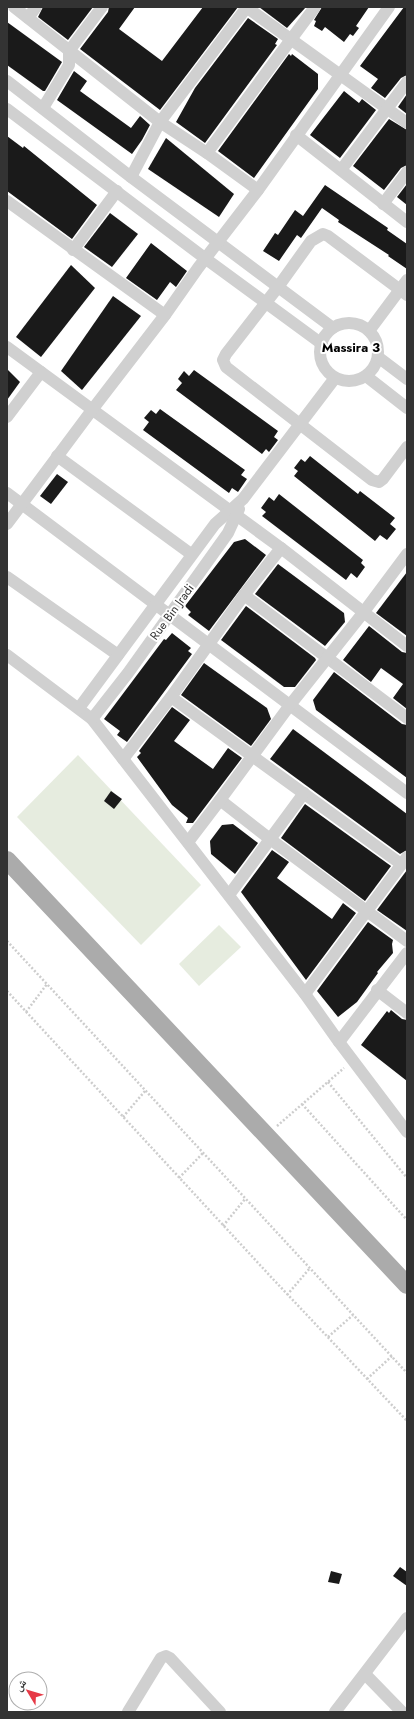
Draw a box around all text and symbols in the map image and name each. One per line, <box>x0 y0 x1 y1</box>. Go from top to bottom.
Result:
district label: Massira 3 <box>322 338 380 357</box>
street label: Rue Bin Jradi <box>146 580 198 644</box>
north arrow <box>8 1671 48 1711</box>
text: ش <box>10 1675 30 1694</box>

